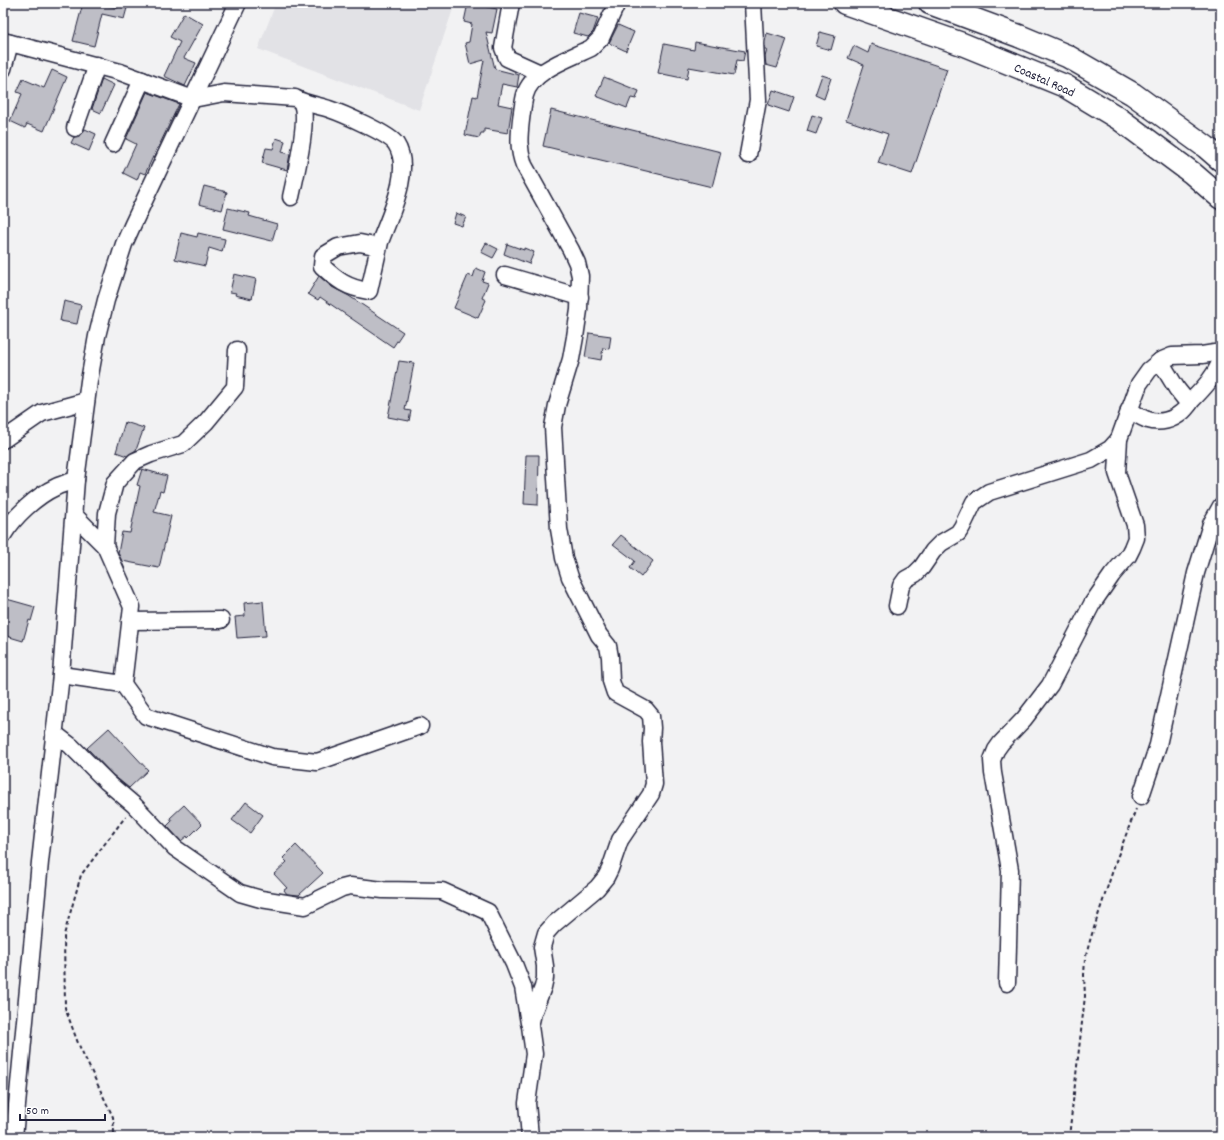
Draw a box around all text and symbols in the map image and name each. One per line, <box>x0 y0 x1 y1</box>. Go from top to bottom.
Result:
street label: Coastal Road <box>1010 59 1078 103</box>
scale bar <box>20 1096 105 1122</box>
text: 50 m <box>26 1103 49 1120</box>

